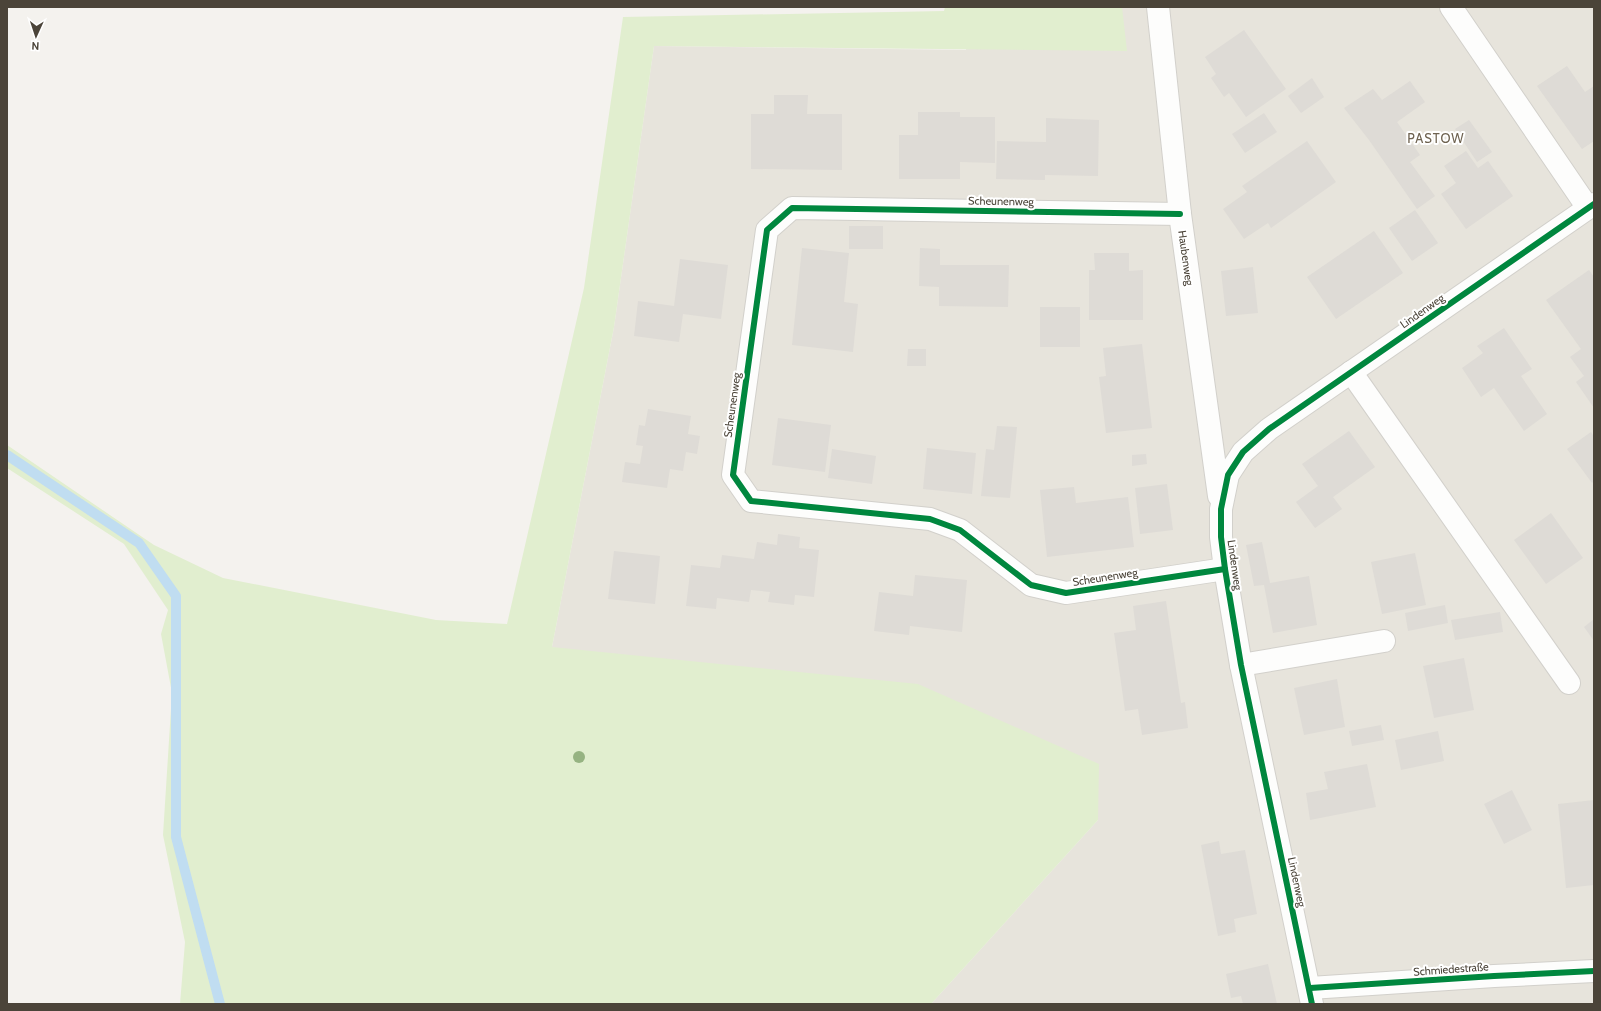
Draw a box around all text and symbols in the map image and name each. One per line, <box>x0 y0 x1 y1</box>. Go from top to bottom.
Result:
north arrow <box>16 16 56 56</box>
text: N <box>31 39 40 53</box>
district label: PASTOW <box>1407 130 1465 146</box>
street label: Scheunenweg <box>968 193 1034 209</box>
street label: Haubenweg <box>1175 230 1197 287</box>
street label: Lindenweg <box>1397 290 1447 331</box>
street label: Scheunenweg <box>720 371 744 438</box>
street label: Lindenweg <box>1225 539 1246 592</box>
street label: Scheunenweg <box>1071 565 1139 589</box>
street label: Lindenweg <box>1285 856 1309 909</box>
street label: Schmiedestraße <box>1413 959 1490 979</box>

